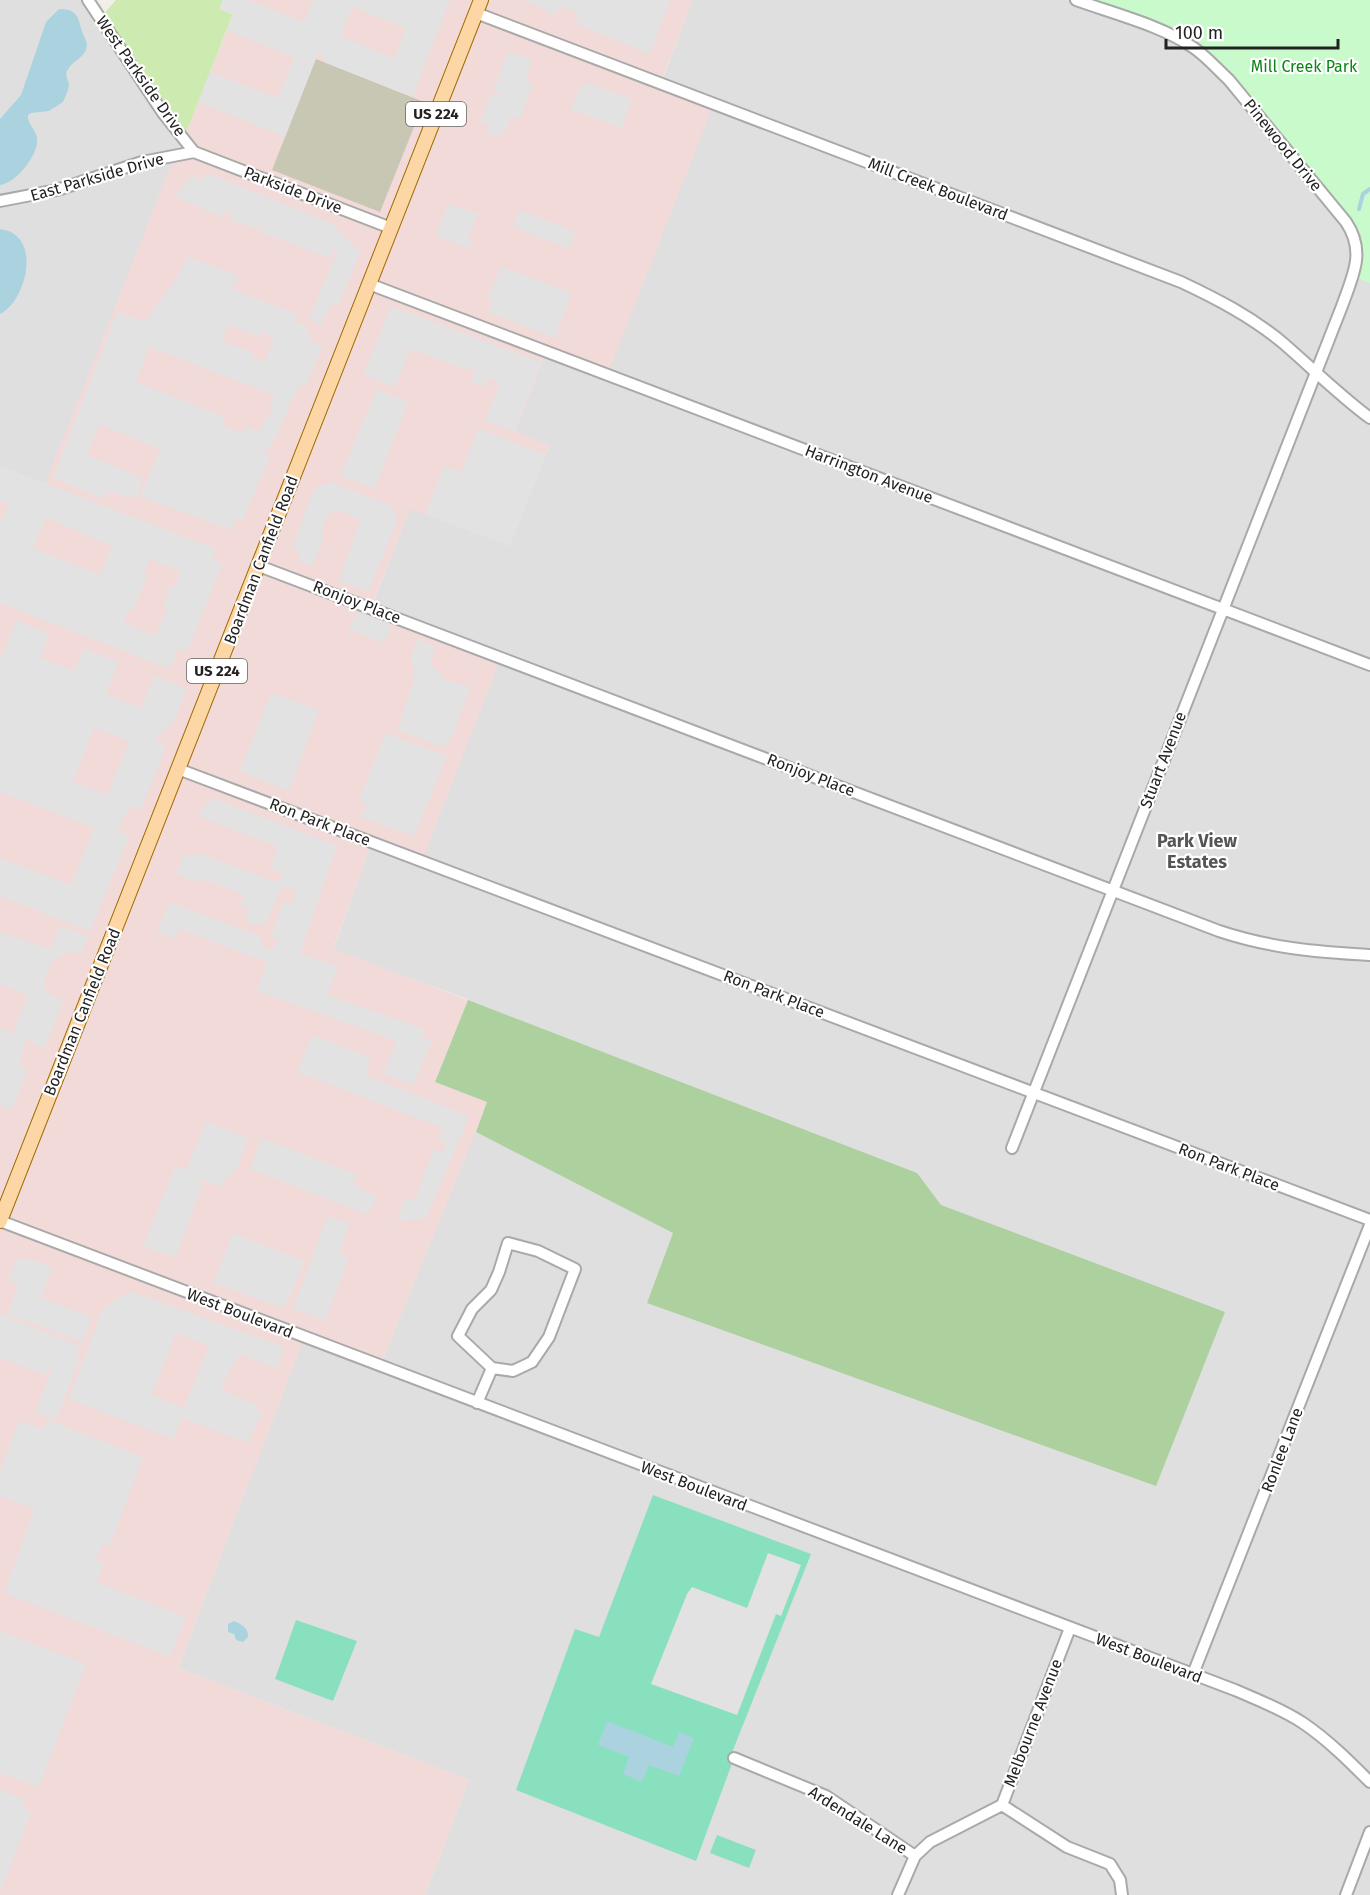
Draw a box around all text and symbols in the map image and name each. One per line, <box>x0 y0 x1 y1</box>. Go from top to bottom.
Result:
street label: West Parkside Drive <box>92 12 190 140</box>
scale bar <box>1166 12 1338 50</box>
text: 100 m <box>1175 22 1223 44</box>
park label: Mill Creek Park <box>1251 57 1358 76</box>
street label: Pinewood Drive <box>1240 95 1326 195</box>
road number: US 224 <box>406 102 466 126</box>
street label: East Parkside Drive <box>28 149 166 205</box>
street label: Mill Creek Boulevard <box>865 154 1011 224</box>
street label: Parkside Drive <box>241 163 345 217</box>
street label: Harrington Avenue <box>802 441 936 507</box>
street label: Boardman Canfield Road <box>220 473 302 647</box>
street label: Ronjoy Place <box>310 577 404 627</box>
road number: US 224 <box>187 659 247 683</box>
street label: Stuart Avenue <box>1136 709 1190 811</box>
street label: Ronjoy Place <box>764 750 858 800</box>
street label: Ron Park Place <box>267 794 373 850</box>
district label: Park View Estates <box>1157 830 1237 873</box>
street label: Boardman Canfield Road <box>40 925 124 1099</box>
street label: Ron Park Place <box>721 966 827 1022</box>
street label: Ron Park Place <box>1176 1139 1282 1195</box>
street label: West Boulevard <box>184 1284 296 1342</box>
street label: Ronlee Lane <box>1257 1405 1307 1495</box>
street label: West Boulevard <box>638 1457 750 1515</box>
street label: West Boulevard <box>1093 1629 1205 1687</box>
street label: Melbourne Avenue <box>1000 1656 1066 1790</box>
street label: Ardendale Lane <box>805 1782 911 1858</box>

